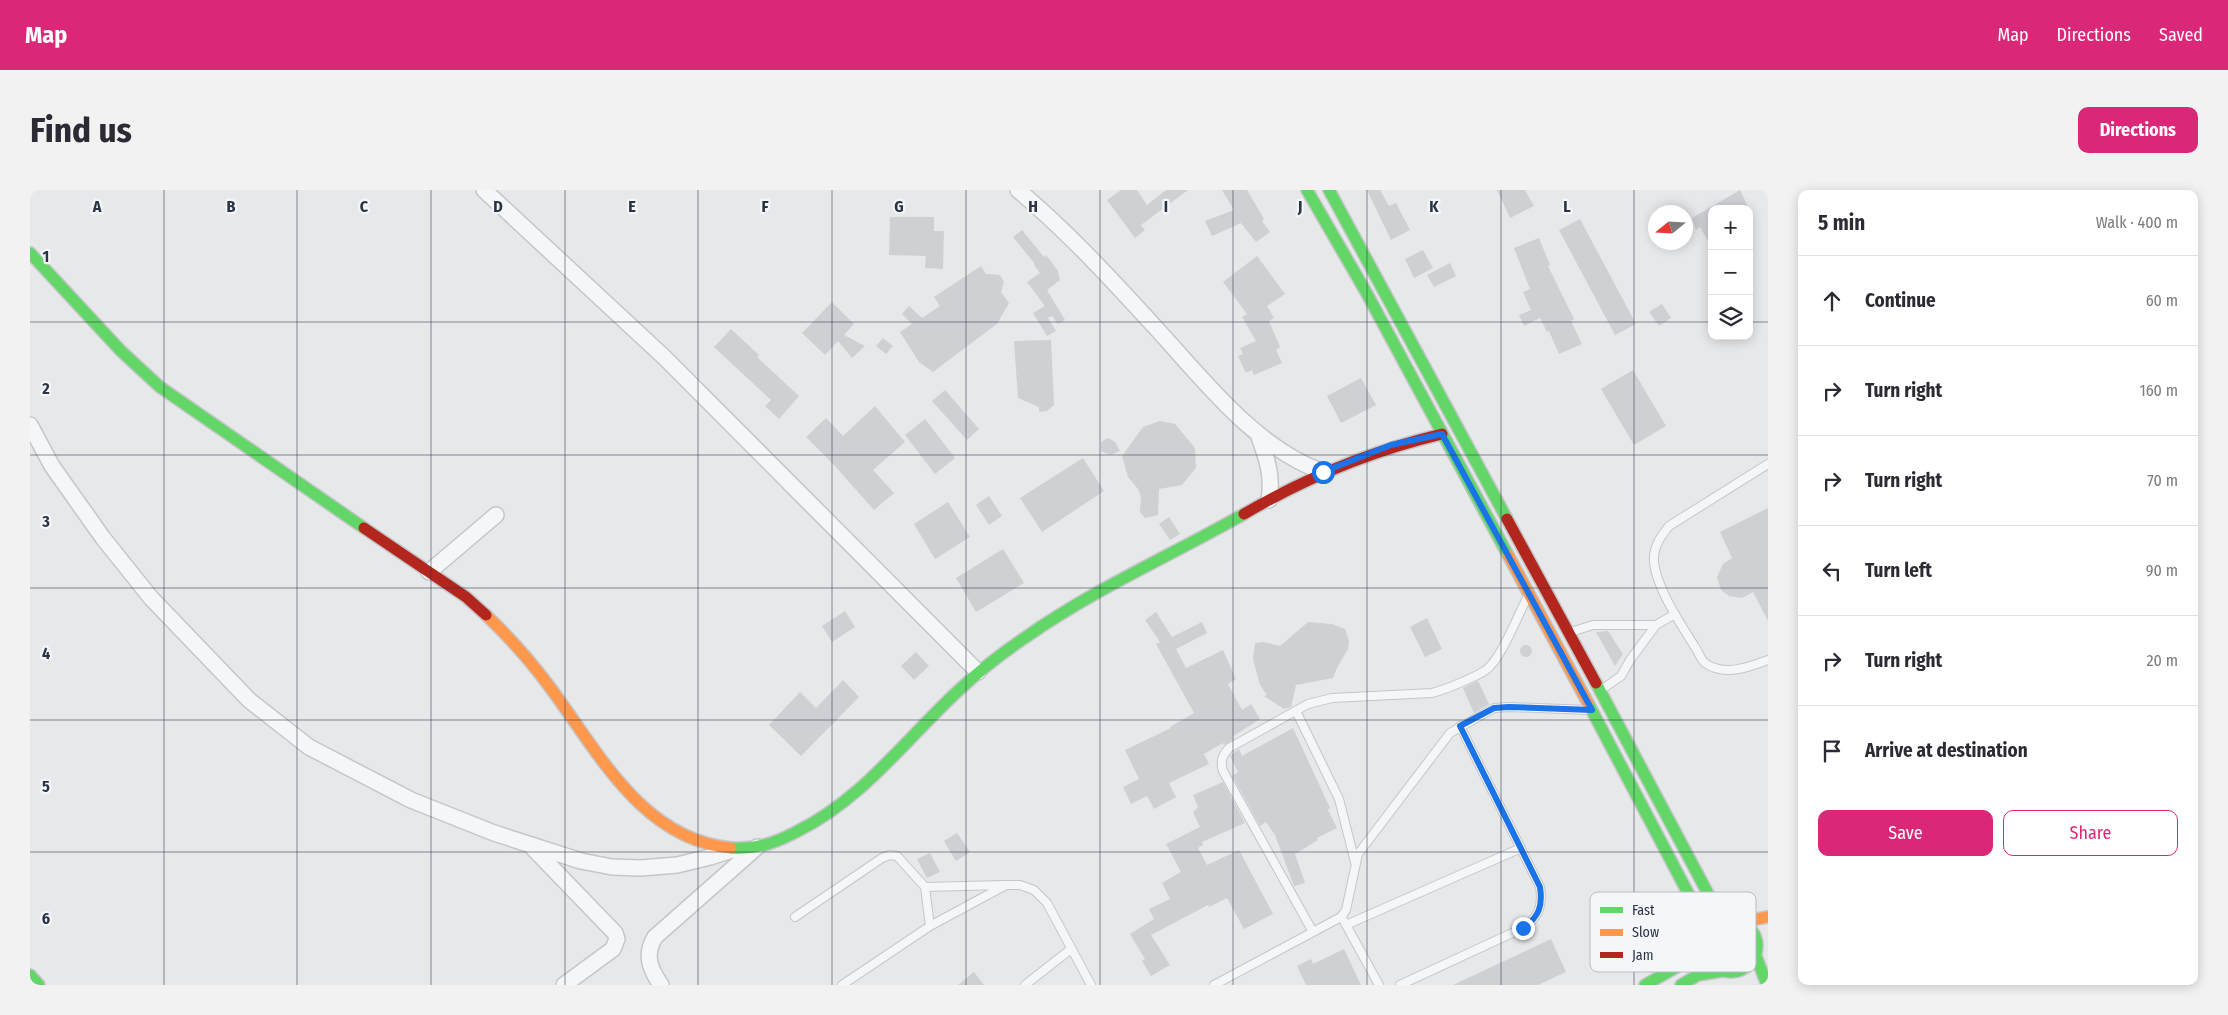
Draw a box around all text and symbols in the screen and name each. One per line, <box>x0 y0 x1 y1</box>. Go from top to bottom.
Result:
text: Map <box>25 21 67 49</box>
text: Map <box>1997 24 2029 46</box>
text: Directions <box>2057 24 2131 46</box>
text: Saved <box>2159 24 2203 46</box>
button: Directions <box>2078 107 2198 153</box>
text: Find us <box>30 109 132 151</box>
text: A <box>92 197 102 216</box>
text: B <box>227 197 236 216</box>
text: C <box>360 197 369 216</box>
text: D <box>493 197 503 216</box>
text: E <box>628 197 636 216</box>
text: F <box>761 197 769 216</box>
text: G <box>894 197 904 216</box>
text: H <box>1028 197 1038 216</box>
text: I <box>1164 197 1168 216</box>
text: J <box>1297 197 1302 216</box>
text: K <box>1429 197 1439 216</box>
text: L <box>1563 197 1571 216</box>
north arrow <box>1648 205 1693 250</box>
map controls <box>1708 205 1753 340</box>
button: + <box>1708 205 1753 250</box>
text: 5 min <box>1818 210 1865 236</box>
text: Walk · 400 m <box>2096 213 2178 232</box>
text: 1 <box>43 247 49 266</box>
button: − <box>1708 250 1753 295</box>
icon: ahead <box>1818 287 1846 315</box>
text: Continue <box>1865 289 1936 312</box>
text: 60 m <box>2146 291 2178 310</box>
button: layers <box>1708 295 1753 340</box>
icon: right <box>1818 377 1846 405</box>
text: 2 <box>41 379 50 398</box>
text: Turn right <box>1865 379 1942 402</box>
text: 160 m <box>2139 381 2178 400</box>
route start <box>1312 461 1335 484</box>
icon: right <box>1818 467 1846 495</box>
text: Turn right <box>1865 469 1942 492</box>
text: 70 m <box>2147 471 2178 490</box>
text: 3 <box>41 512 50 531</box>
icon: left <box>1818 557 1846 585</box>
text: Turn left <box>1865 559 1932 582</box>
text: 90 m <box>2146 561 2178 580</box>
text: 4 <box>42 644 50 663</box>
icon: right <box>1818 647 1846 675</box>
text: Turn right <box>1865 649 1942 672</box>
text: 20 m <box>2147 651 2178 670</box>
icon: arrive <box>1818 737 1846 765</box>
text: Arrive at destination <box>1865 739 2028 762</box>
text: 5 <box>42 777 50 796</box>
button: Save <box>1818 810 1993 856</box>
button: Share <box>2003 810 2178 856</box>
legend <box>1590 892 1756 972</box>
text: Fast <box>1632 902 1655 919</box>
text: 6 <box>42 909 50 928</box>
route end <box>1512 917 1535 940</box>
text: Slow <box>1632 924 1659 941</box>
text: Jam <box>1632 947 1653 964</box>

